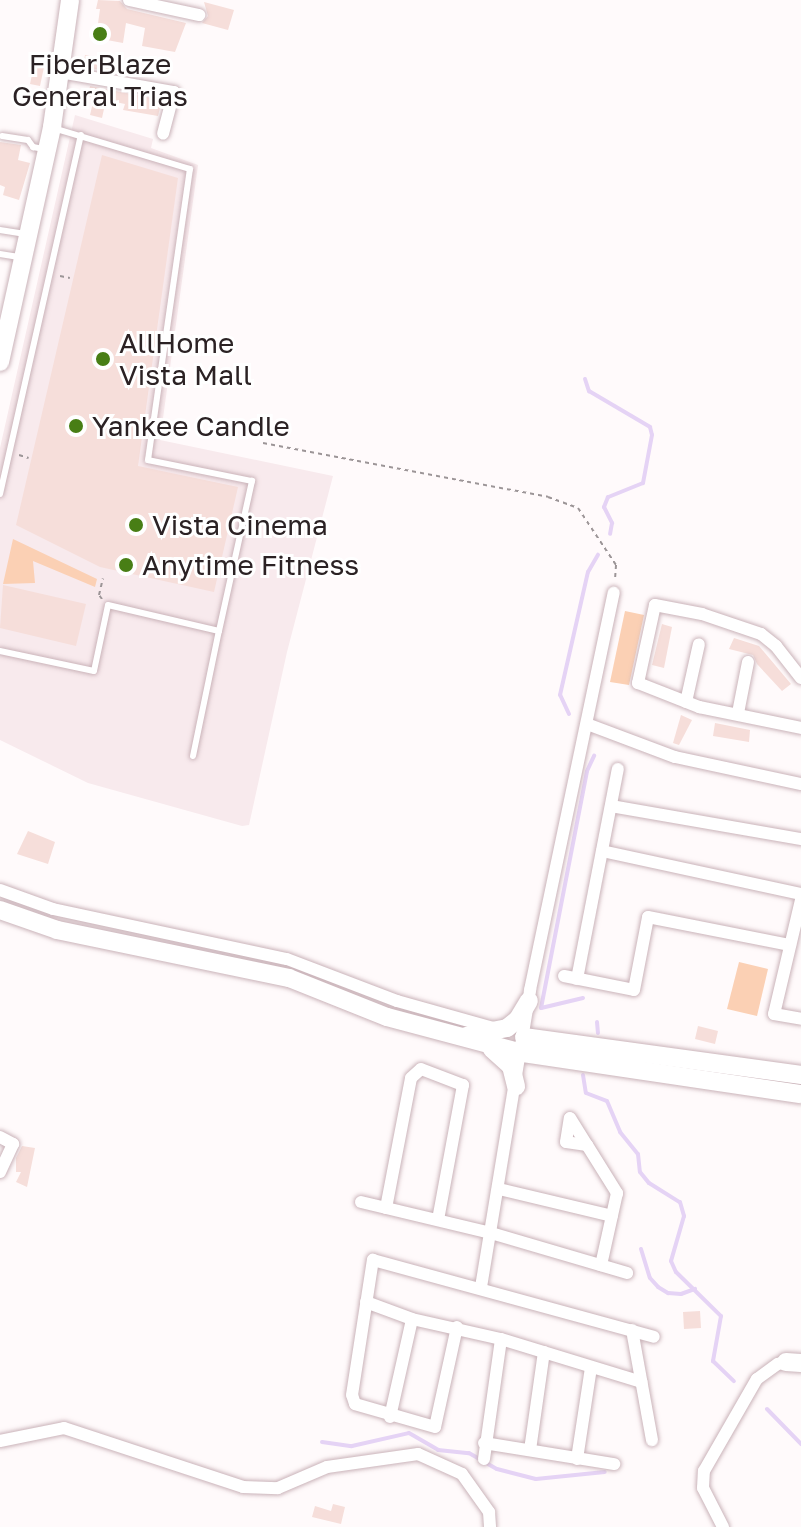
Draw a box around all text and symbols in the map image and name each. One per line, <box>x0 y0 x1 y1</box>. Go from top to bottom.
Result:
marker: FiberBlaze General Trias <box>91 25 109 43</box>
place label: FiberBlaze General Trias <box>12 47 188 113</box>
place label: AllHome Vista Mall <box>119 326 252 392</box>
marker: AllHome Vista Mall <box>94 350 112 368</box>
place label: Yankee Candle <box>92 409 290 443</box>
marker: Yankee Candle <box>67 417 85 435</box>
place label: Vista Cinema <box>152 508 328 542</box>
marker: Vista Cinema <box>127 516 145 534</box>
place label: Anytime Fitness <box>142 548 359 582</box>
marker: Anytime Fitness <box>117 556 135 574</box>

